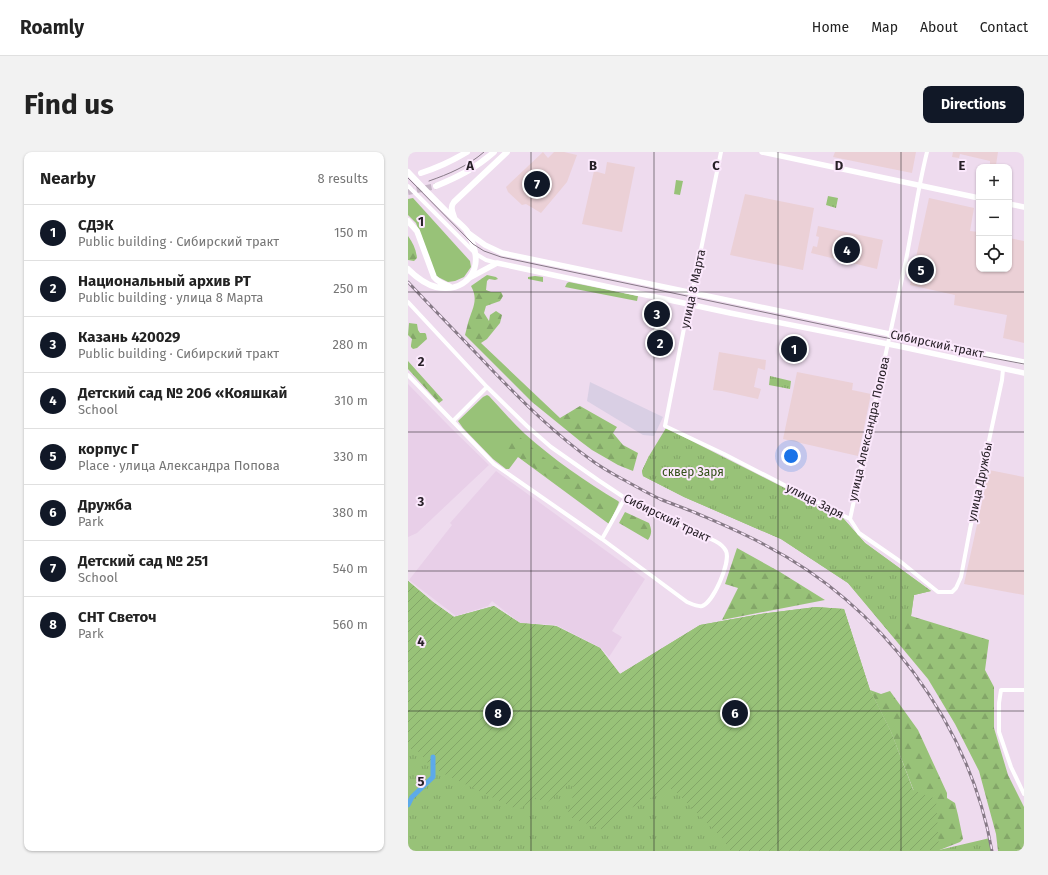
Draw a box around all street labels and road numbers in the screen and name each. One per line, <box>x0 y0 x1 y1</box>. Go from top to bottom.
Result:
street label: улица 8 Марта <box>678 248 708 330</box>
street label: Сибирский тракт <box>889 327 986 361</box>
street label: улица Александра Попова <box>846 355 892 503</box>
street label: улица Дружбы <box>965 441 995 523</box>
street label: улица Заря <box>784 480 846 522</box>
street label: Сибирский тракт <box>621 491 713 545</box>

